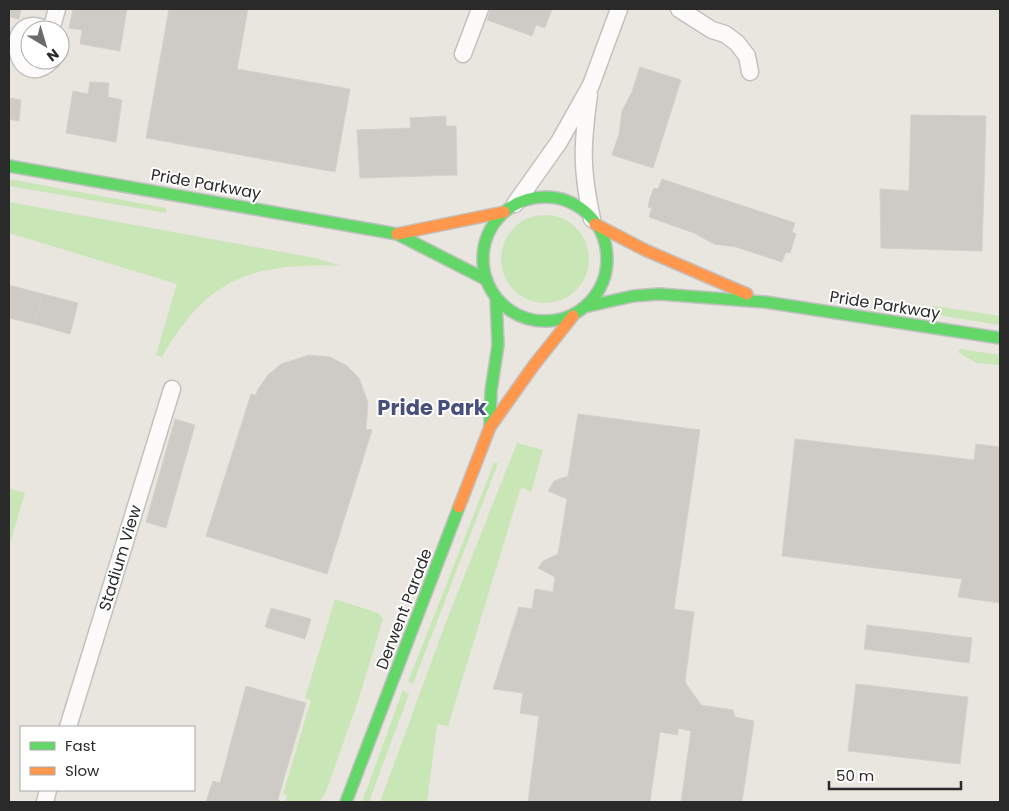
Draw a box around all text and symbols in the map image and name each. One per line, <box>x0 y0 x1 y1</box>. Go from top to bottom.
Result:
north arrow <box>20 20 70 70</box>
text: N <box>43 44 63 66</box>
street label: Pride Parkway <box>149 163 263 205</box>
street label: Pride Parkway <box>828 285 942 325</box>
district label: Pride Park <box>377 393 487 422</box>
street label: Stadium View <box>93 502 147 614</box>
street label: Derwent Parade <box>370 545 438 673</box>
legend <box>20 726 195 791</box>
text: Fast <box>65 735 96 756</box>
scale bar <box>829 758 962 790</box>
text: Slow <box>65 760 100 781</box>
text: 50 m <box>836 765 874 786</box>

